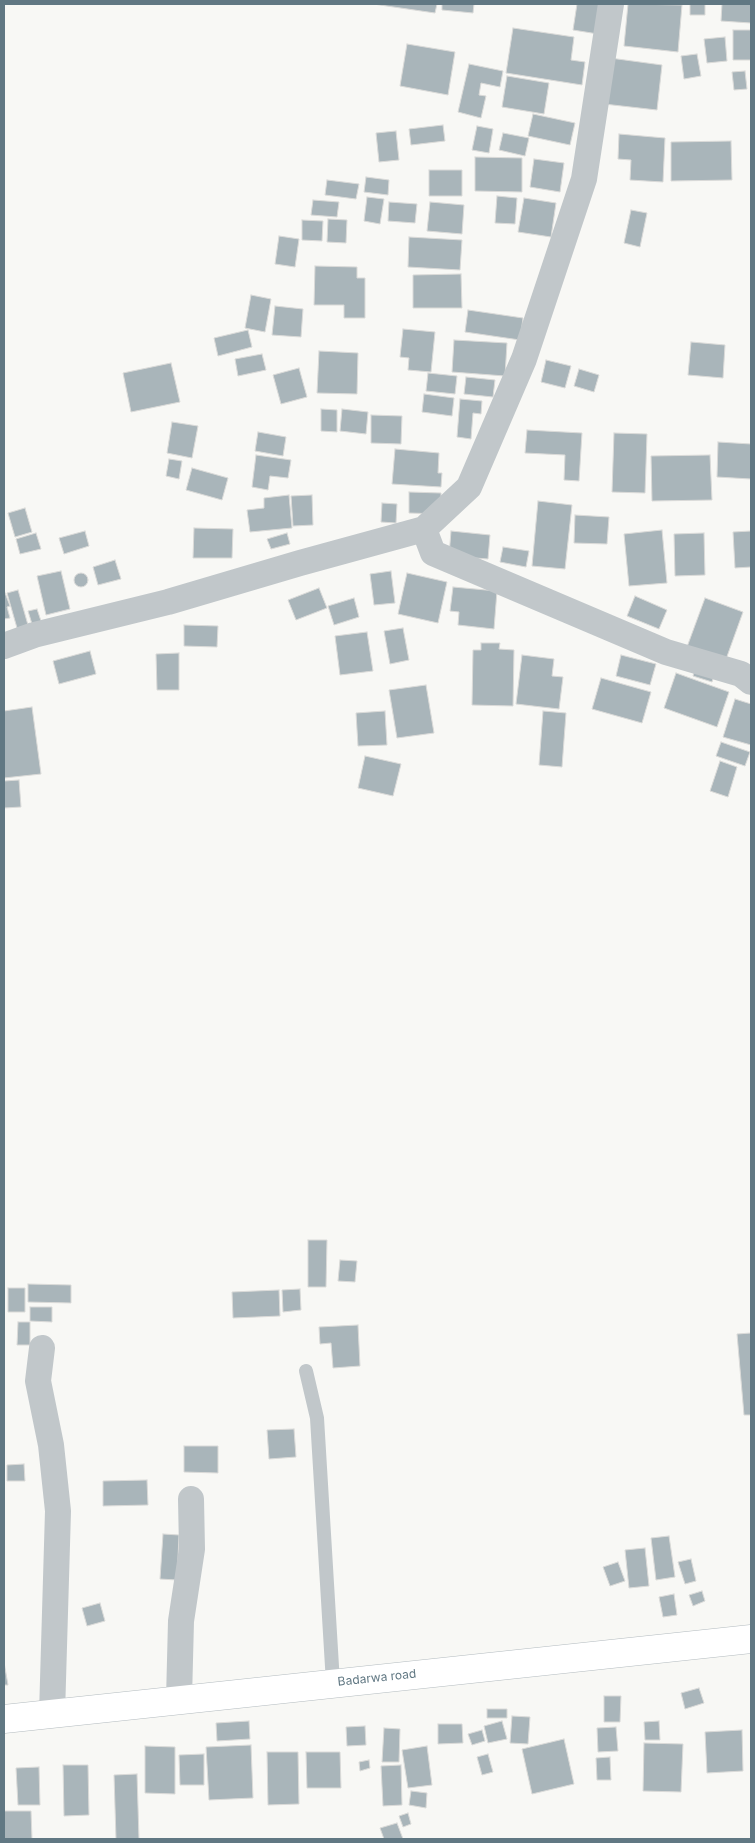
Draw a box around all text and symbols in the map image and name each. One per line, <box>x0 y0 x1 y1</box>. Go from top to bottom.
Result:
street label: Badarwa road <box>337 1667 417 1689</box>

